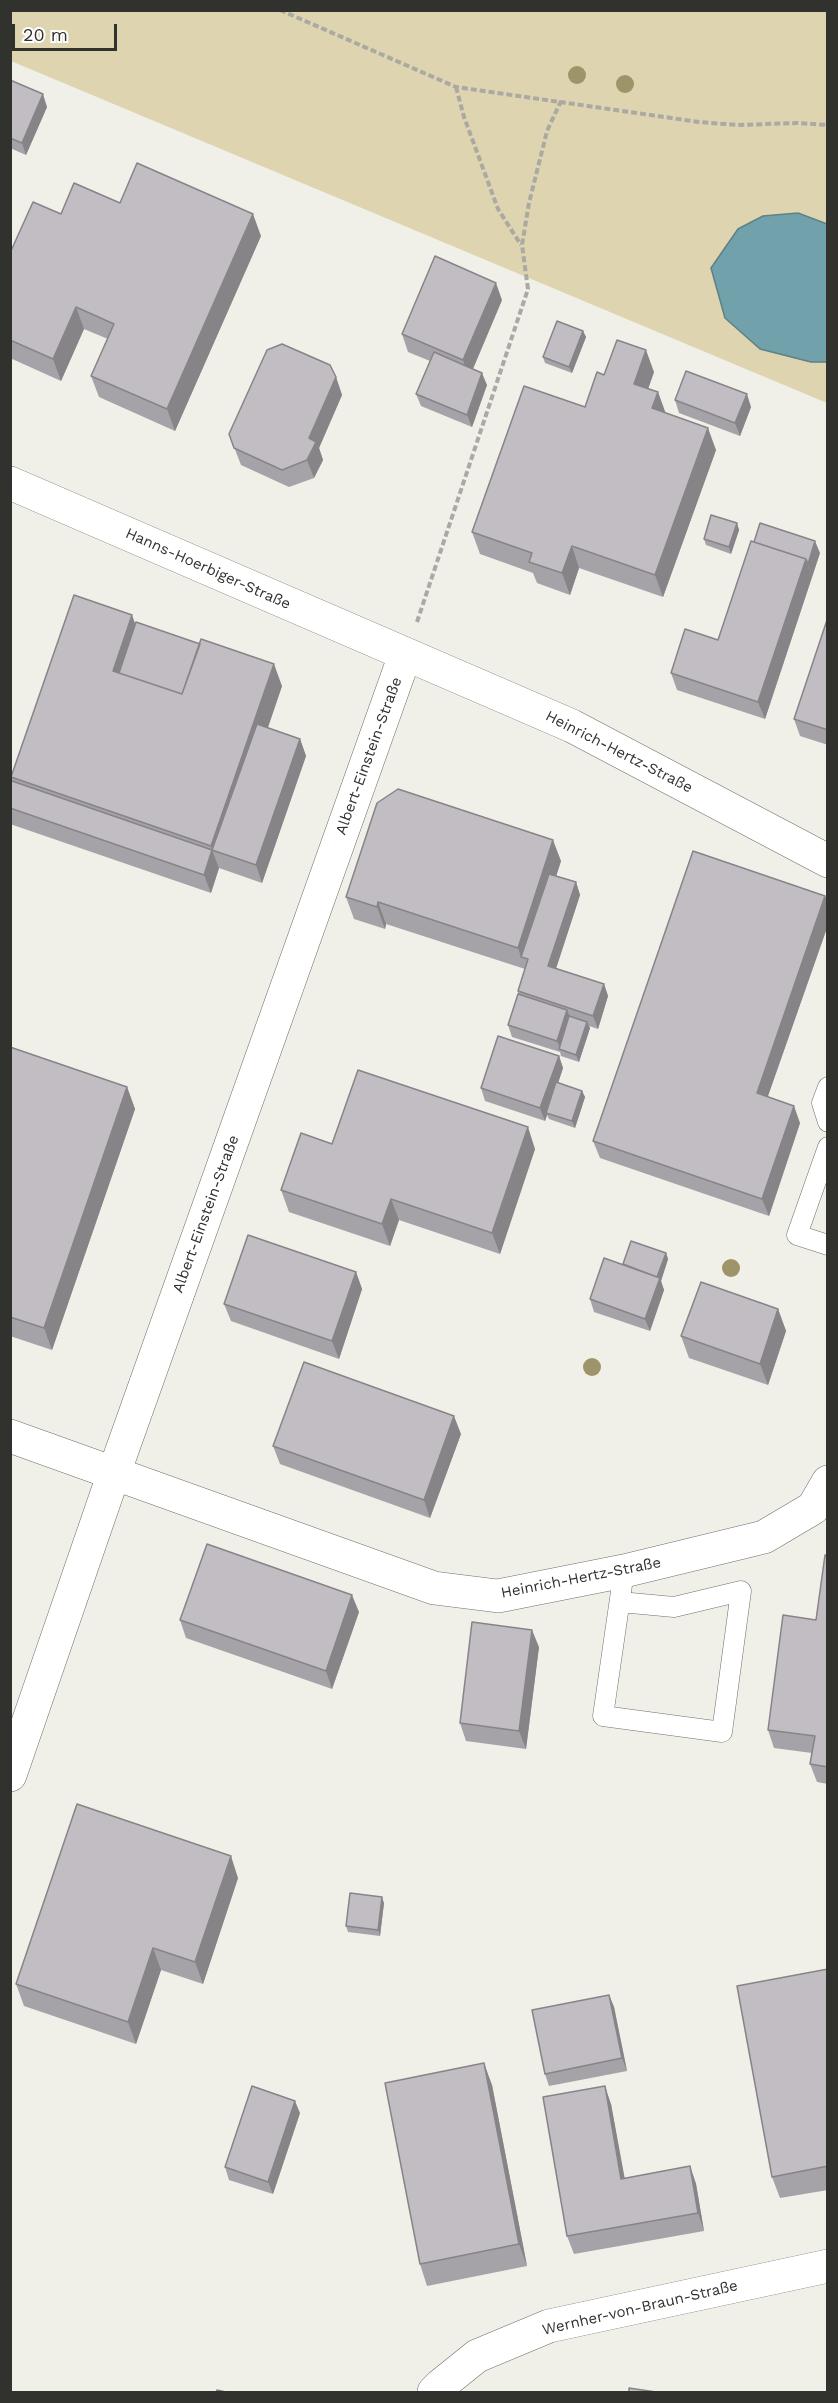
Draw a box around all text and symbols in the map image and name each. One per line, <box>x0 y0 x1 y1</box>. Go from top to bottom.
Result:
scale bar <box>15 12 120 50</box>
text: 20 m <box>23 24 68 45</box>
street label: Hanns-Hoerbiger-Straße <box>123 524 293 614</box>
street label: Albert-Einstein-Straße <box>332 675 406 837</box>
street label: Heinrich-Hertz-Straße <box>542 707 696 797</box>
street label: Albert-Einstein-Straße <box>169 1133 243 1295</box>
street label: Heinrich-Hertz-Straße <box>499 1554 663 1602</box>
street label: Wernher-von-Braun-Straße <box>540 2277 740 2339</box>

